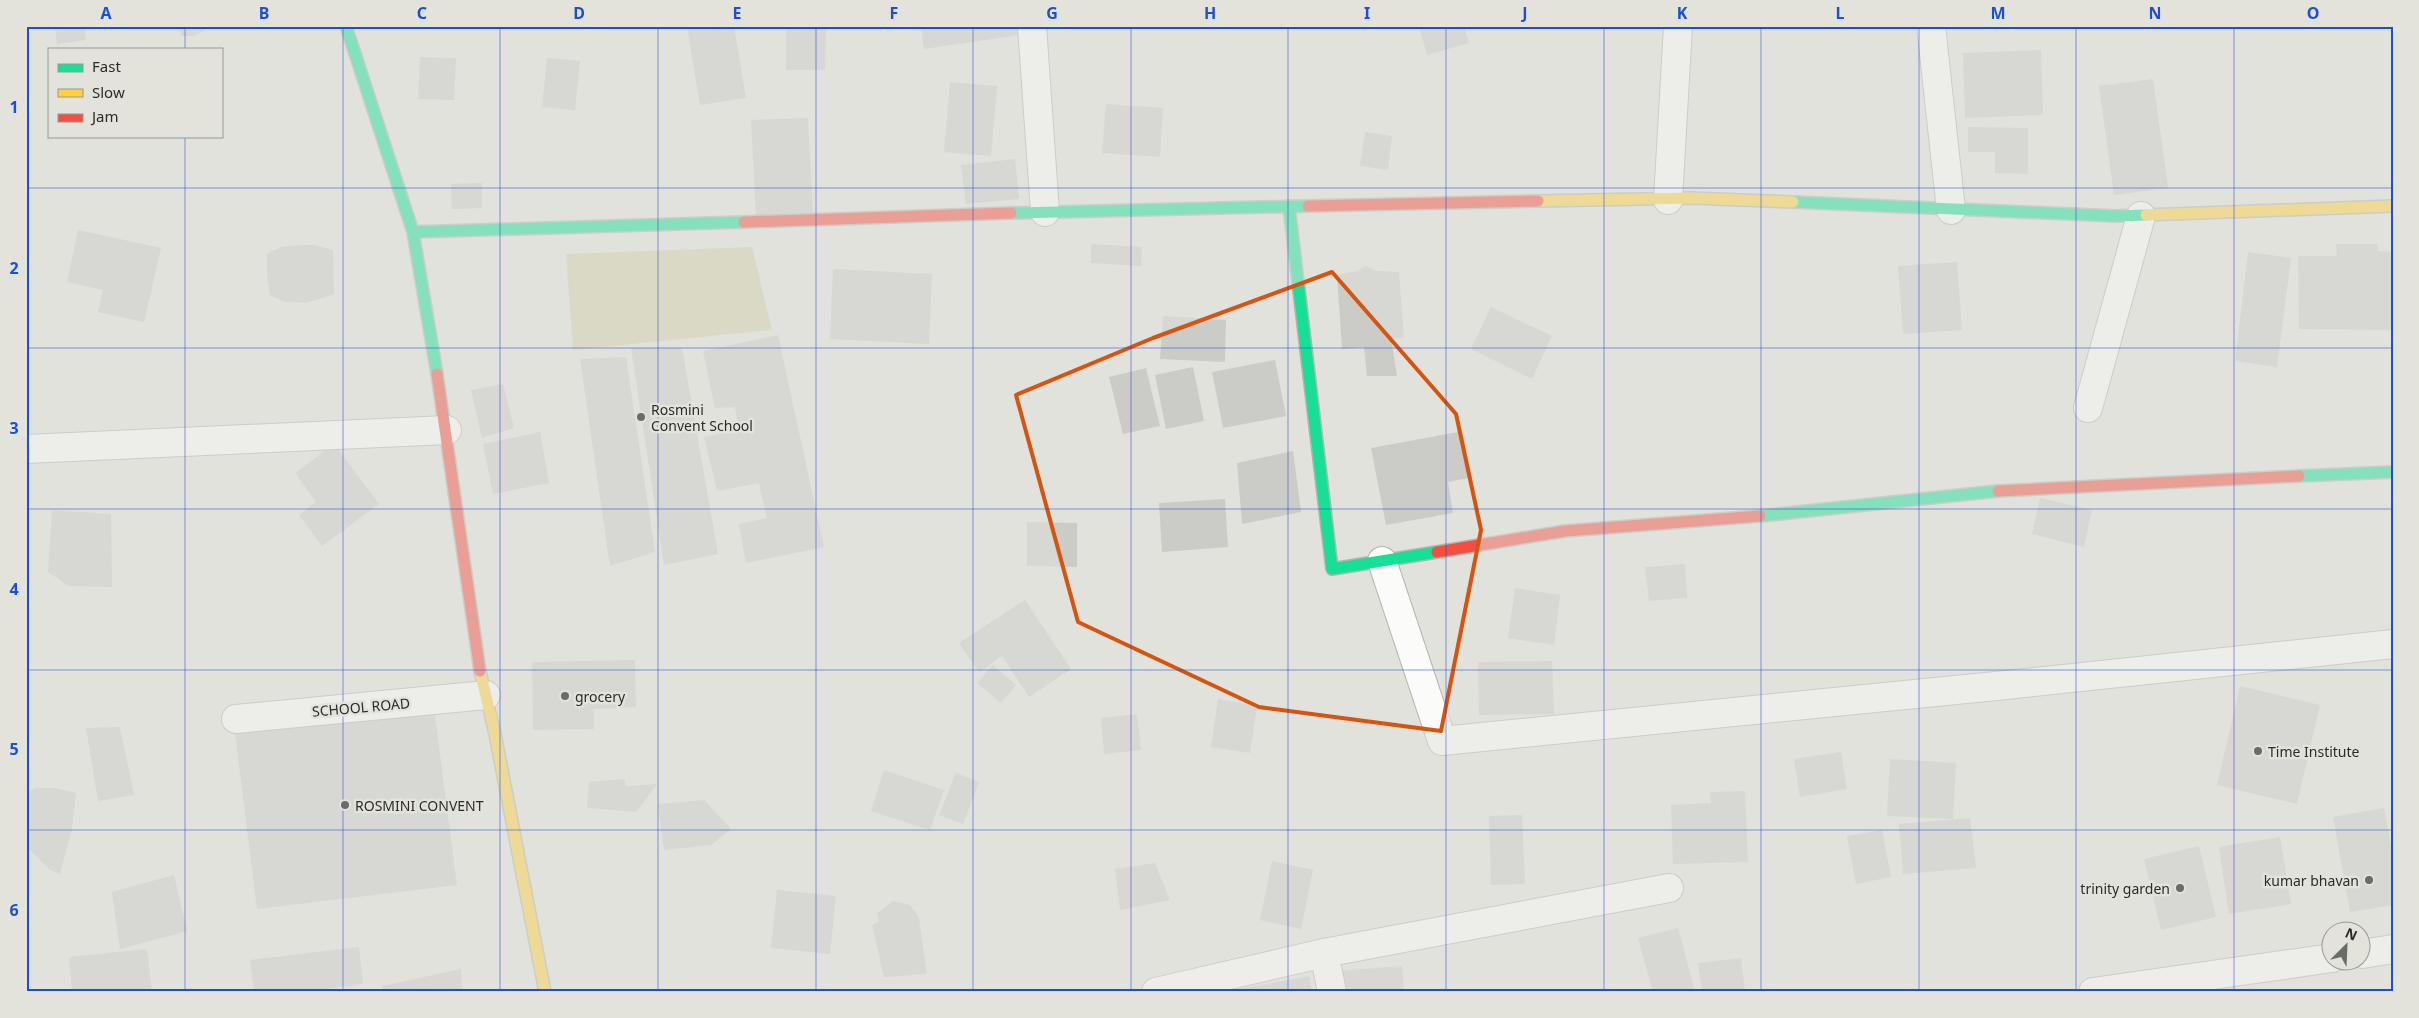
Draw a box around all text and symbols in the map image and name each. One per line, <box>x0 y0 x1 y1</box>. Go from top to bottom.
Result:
text: A <box>100 2 112 24</box>
text: B <box>259 2 269 24</box>
text: C <box>417 2 427 24</box>
text: D <box>573 2 585 24</box>
text: E <box>733 2 742 24</box>
text: F <box>890 2 898 24</box>
text: G <box>1046 2 1058 24</box>
text: H <box>1204 2 1216 24</box>
text: I <box>1364 2 1370 24</box>
text: J <box>1520 2 1528 24</box>
text: K <box>1677 2 1688 24</box>
text: L <box>1836 2 1845 24</box>
text: M <box>1990 2 2006 24</box>
text: N <box>2148 2 2162 24</box>
text: O <box>2307 2 2319 24</box>
legend <box>48 48 222 138</box>
text: Fast <box>92 56 121 76</box>
text: Slow <box>92 82 125 102</box>
text: 1 <box>9 96 19 118</box>
text: Jam <box>90 106 119 126</box>
text: 2 <box>9 257 19 279</box>
place label: Rosmini Convent School <box>651 400 753 435</box>
marker: Rosmini Convent School <box>635 411 647 423</box>
text: 3 <box>9 417 19 439</box>
text: 4 <box>9 578 19 600</box>
place label: grocery <box>575 687 626 706</box>
marker: grocery <box>559 690 571 702</box>
street label: SCHOOL ROAD <box>311 693 411 721</box>
text: 5 <box>9 738 19 760</box>
place label: Time Institute <box>2268 742 2360 761</box>
marker: Time Institute <box>2252 745 2264 757</box>
place label: ROSMINI CONVENT <box>355 796 484 815</box>
marker: ROSMINI CONVENT <box>339 799 351 811</box>
place label: kumar bhavan <box>2264 871 2359 890</box>
marker: kumar bhavan <box>2363 874 2375 886</box>
place label: trinity garden <box>2080 879 2170 898</box>
marker: trinity garden <box>2174 882 2186 894</box>
text: 6 <box>9 899 19 921</box>
north arrow <box>2322 920 2372 970</box>
text: N <box>2342 923 2361 945</box>

